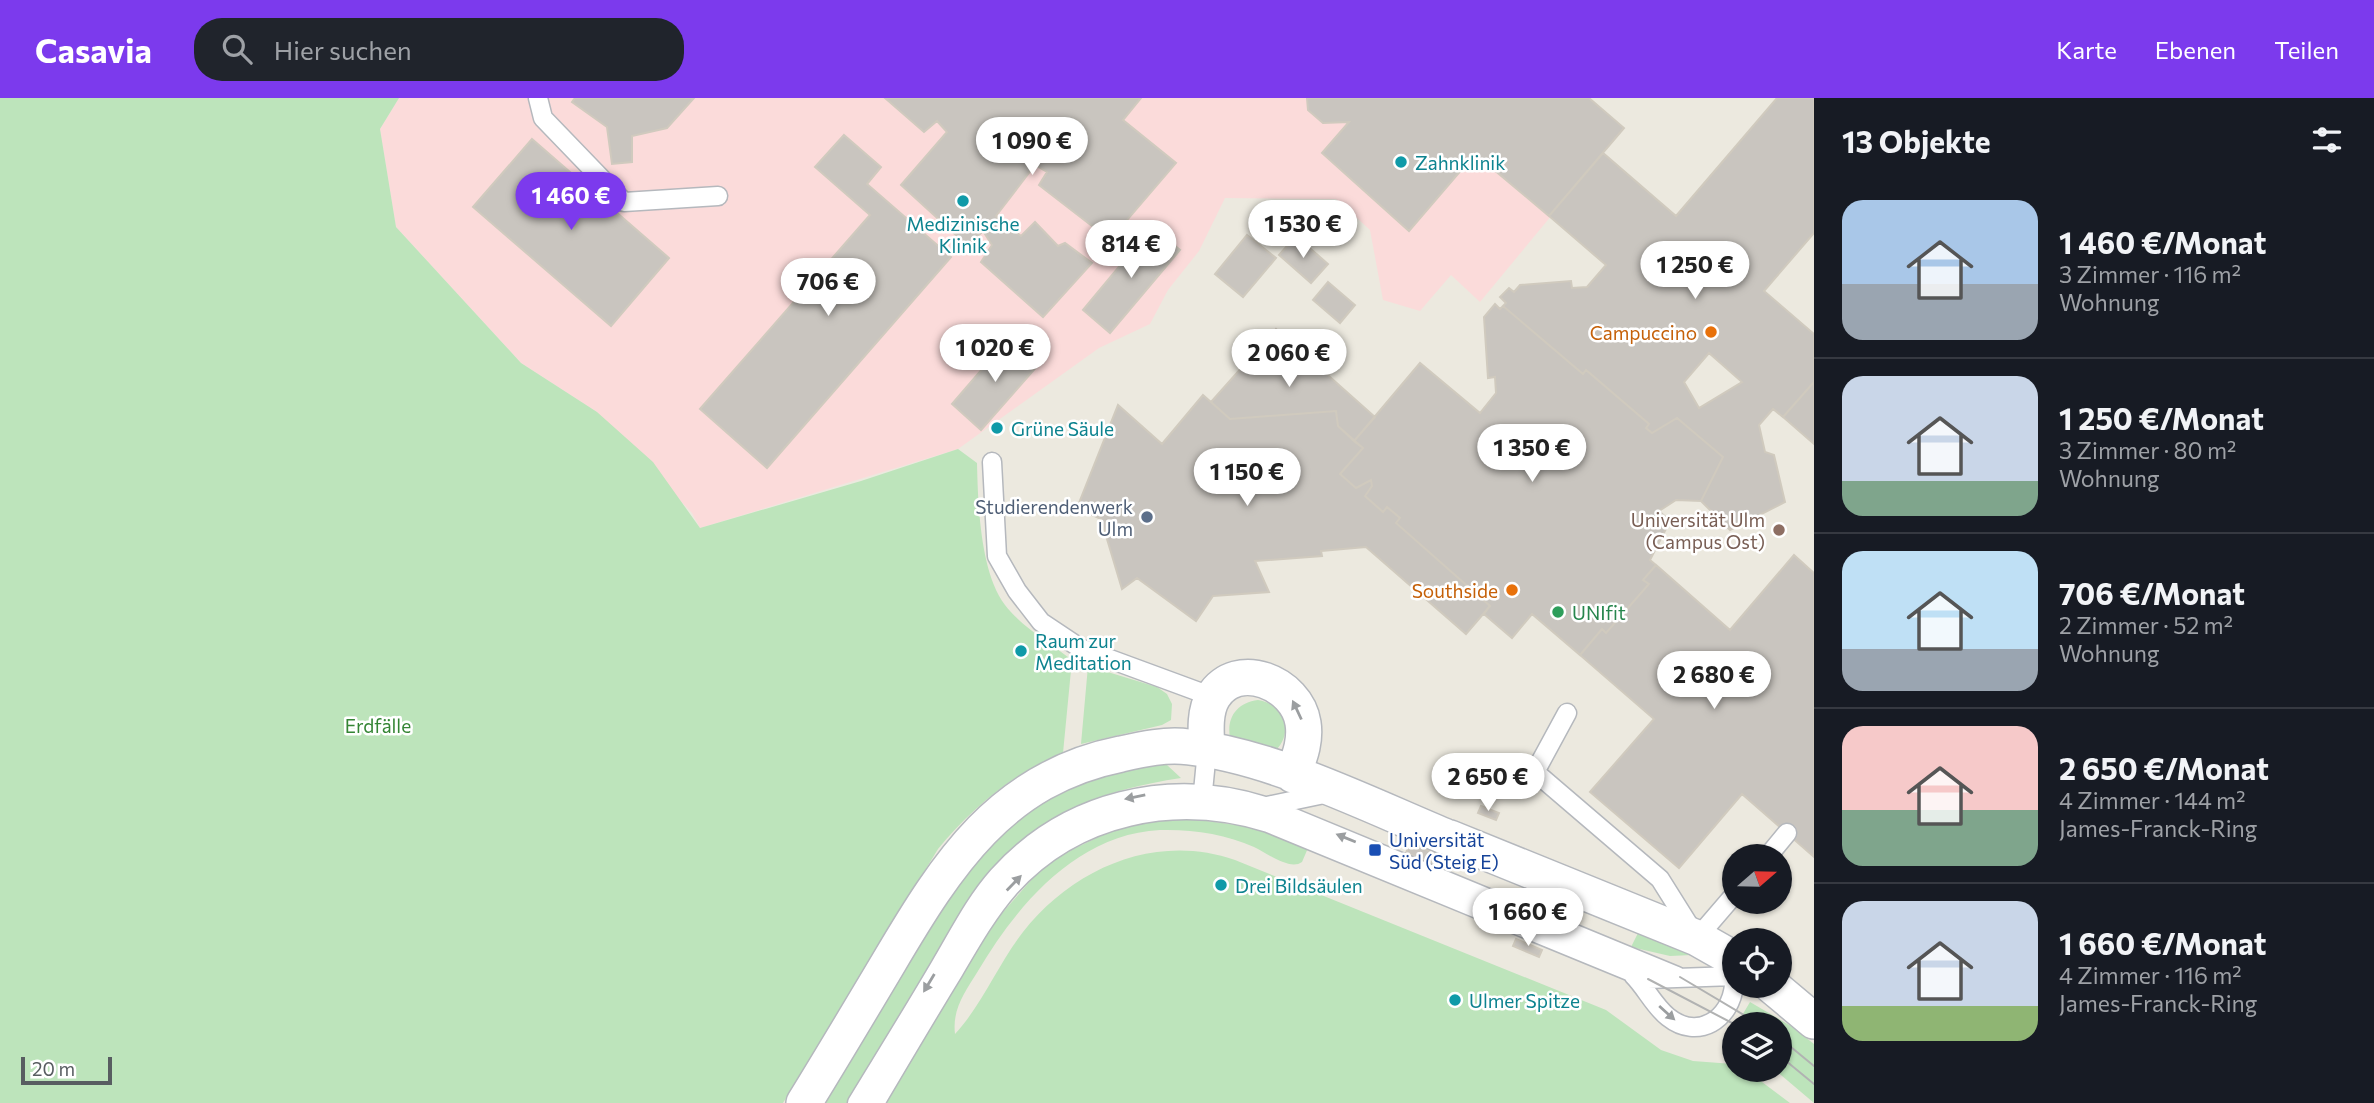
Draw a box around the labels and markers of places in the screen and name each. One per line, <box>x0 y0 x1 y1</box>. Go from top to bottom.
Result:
pin: 1 090 € <box>967 118 1097 177</box>
place label: Zahnklinik <box>1415 151 1506 174</box>
marker: Zahnklinik <box>1393 154 1409 170</box>
pin: 1 460 € <box>506 172 636 232</box>
marker: Medizinische Klinik <box>955 193 971 209</box>
pin: 1 530 € <box>1238 200 1368 260</box>
place label: Medizinische Klinik <box>906 212 1020 257</box>
pin: 814 € <box>1082 220 1180 280</box>
pin: 1 250 € <box>1630 242 1760 301</box>
pin: 706 € <box>779 258 877 318</box>
place label: Campuccino <box>1590 321 1697 344</box>
pin: 1 020 € <box>930 324 1060 384</box>
marker: Campuccino <box>1703 324 1719 340</box>
pin: 2 060 € <box>1224 330 1354 389</box>
place label: Grüne Säule <box>1011 417 1114 440</box>
marker: Grüne Säule <box>989 420 1005 436</box>
pin: 1 350 € <box>1467 424 1597 484</box>
pin: 1 150 € <box>1182 448 1312 508</box>
place label: Studierendenwerk Ulm <box>975 495 1133 540</box>
place label: Universität Ulm (Campus Ost) <box>1631 508 1765 553</box>
marker: Studierendenwerk Ulm <box>1139 509 1155 525</box>
marker: Universität Ulm (Campus Ost) <box>1771 522 1787 538</box>
place label: Southside <box>1412 579 1498 602</box>
marker: Southside <box>1504 582 1520 598</box>
place label: UNIfit <box>1572 601 1626 624</box>
marker: UNIfit <box>1550 604 1566 620</box>
place label: Raum zur Meditation <box>1035 629 1132 674</box>
marker: Raum zur Meditation <box>1013 643 1029 659</box>
pin: 2 680 € <box>1649 652 1779 711</box>
pin: 2 650 € <box>1423 754 1553 813</box>
place label: Universität Süd (Steig E) <box>1389 828 1499 873</box>
marker: Universität Süd (Steig E) <box>1367 842 1383 858</box>
place label: Drei Bildsäulen <box>1235 874 1363 897</box>
marker: Drei Bildsäulen <box>1213 877 1229 893</box>
pin: 1 660 € <box>1463 888 1593 948</box>
place label: Ulmer Spitze <box>1469 989 1580 1012</box>
marker: Ulmer Spitze <box>1447 992 1463 1008</box>

